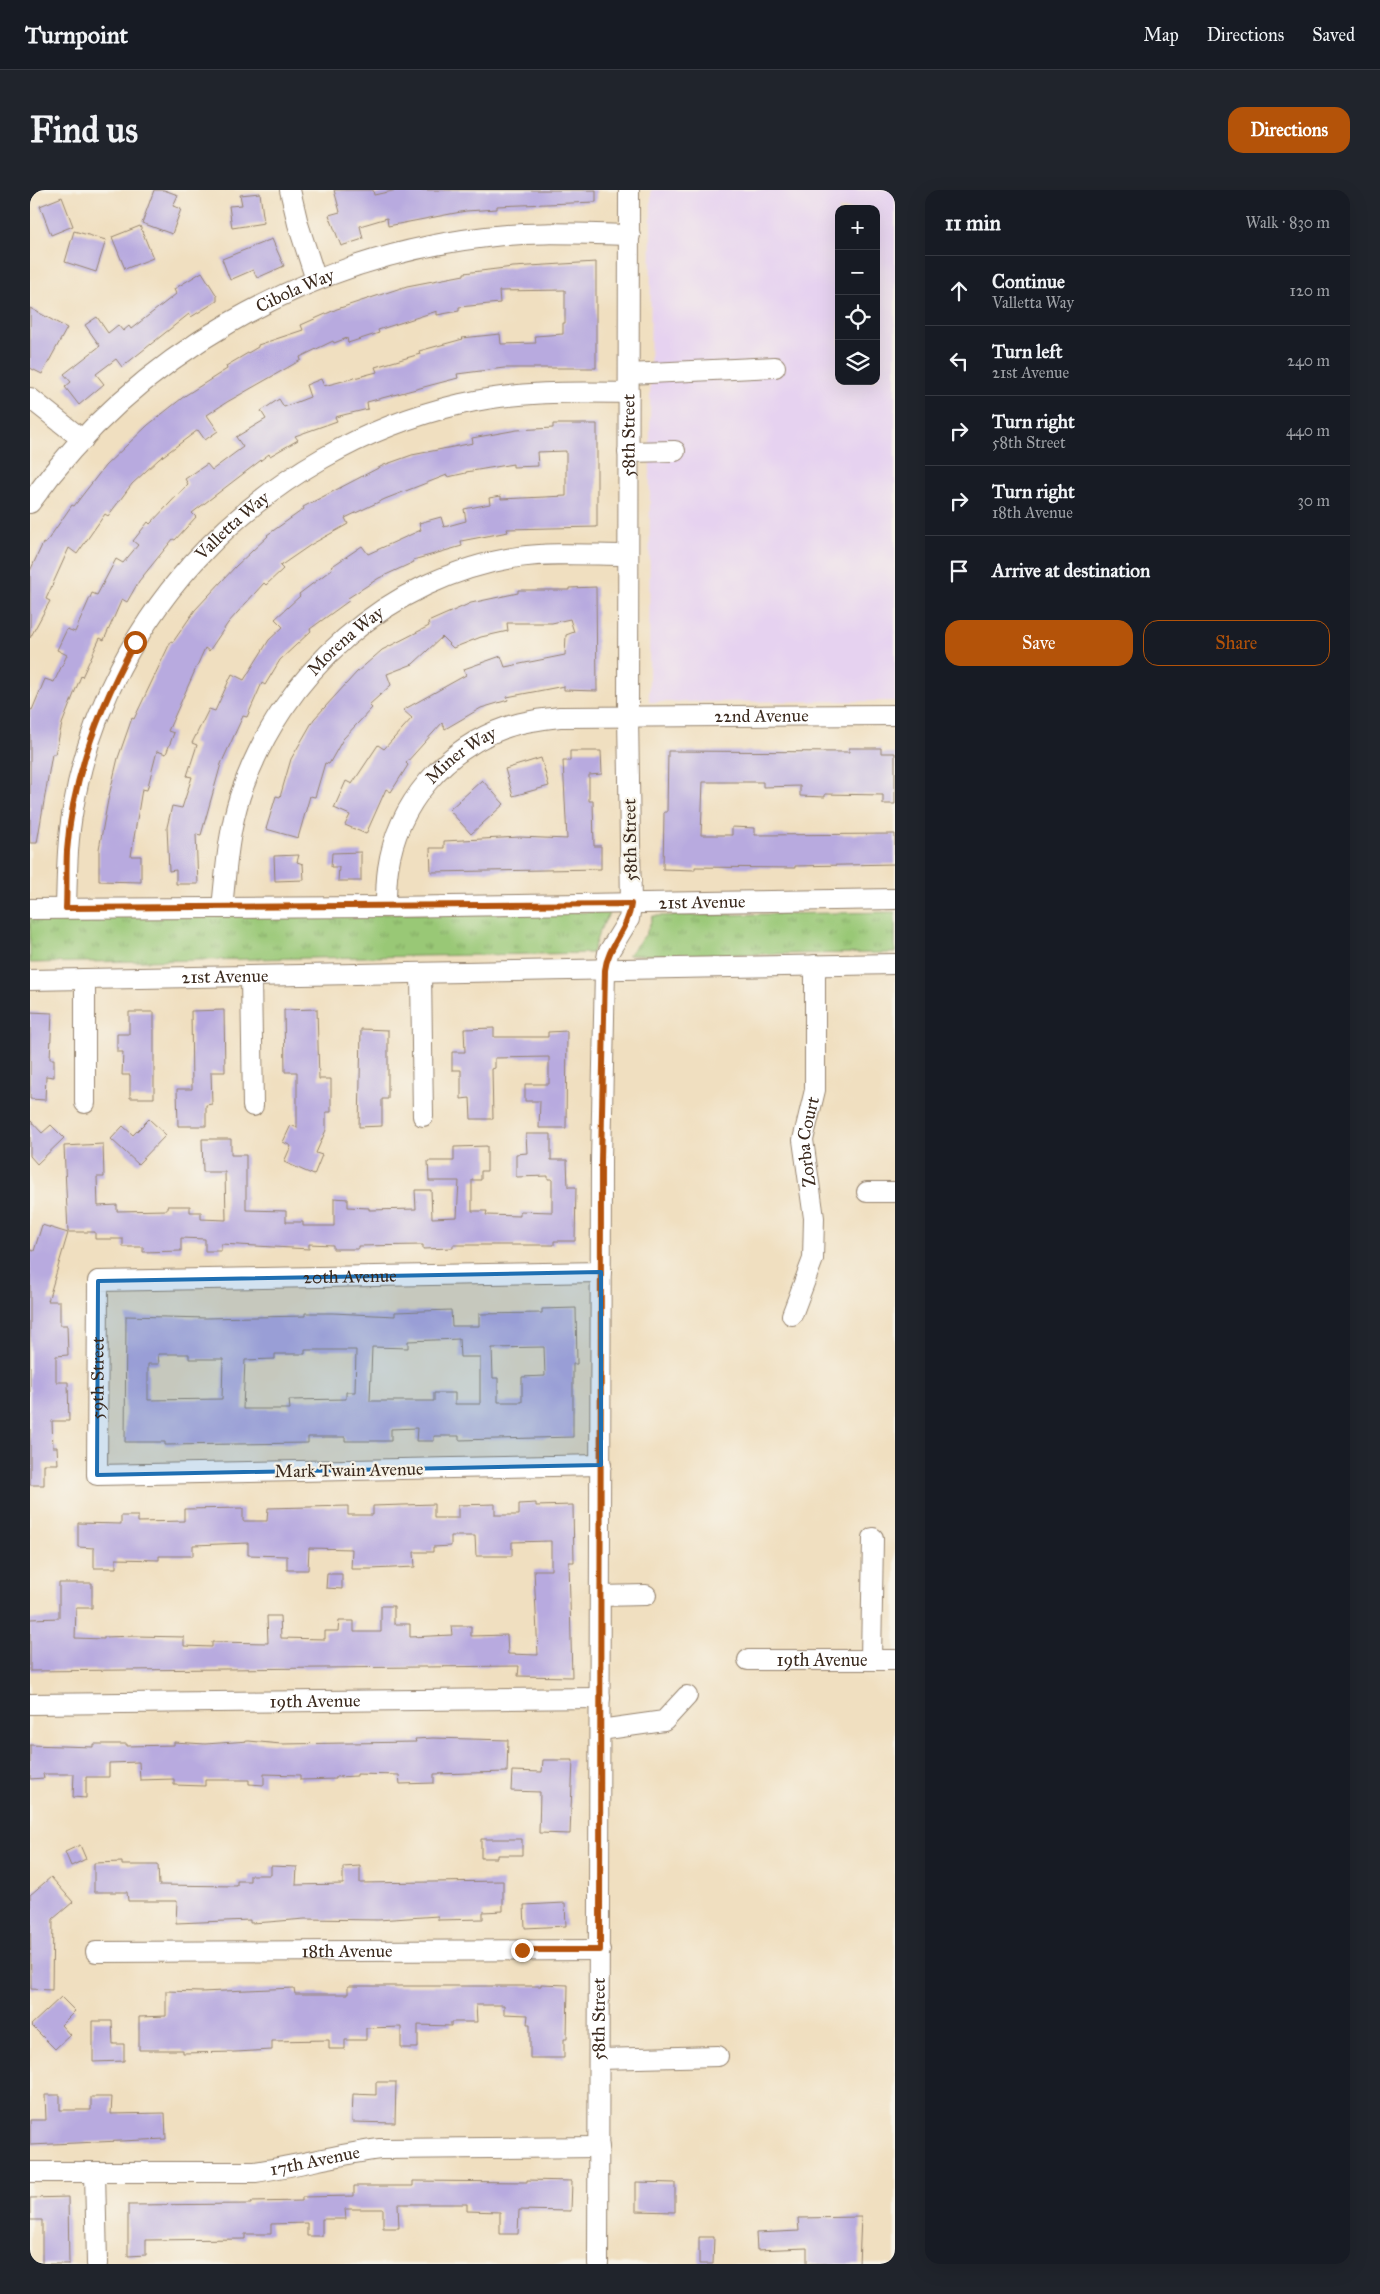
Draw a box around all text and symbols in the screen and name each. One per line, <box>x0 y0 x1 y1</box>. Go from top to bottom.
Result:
text: Turnpoint <box>25 20 128 50</box>
text: Map <box>1143 24 1179 46</box>
text: Directions <box>1207 24 1284 46</box>
text: Saved <box>1312 24 1355 46</box>
button: Directions <box>1228 107 1350 153</box>
text: Find us <box>30 109 138 152</box>
map controls <box>835 205 880 385</box>
button: + <box>835 205 880 250</box>
text: 11 min <box>945 210 1001 236</box>
text: Walk · 830 m <box>1246 213 1330 232</box>
button: − <box>835 250 880 295</box>
street label: Cibola Way <box>252 263 338 317</box>
text: Continue <box>992 270 1065 293</box>
icon: ahead <box>945 277 973 305</box>
text: 120 m <box>1290 281 1330 300</box>
text: Valletta Way <box>992 293 1074 312</box>
button: locate <box>835 295 880 340</box>
button: layers <box>835 340 880 385</box>
text: Turn left <box>992 340 1062 363</box>
icon: left <box>945 347 973 375</box>
text: 240 m <box>1287 351 1330 370</box>
text: 21st Avenue <box>992 363 1069 382</box>
street label: 58th Street <box>617 393 640 477</box>
text: Turn right <box>992 410 1075 433</box>
icon: right <box>945 417 973 445</box>
text: 440 m <box>1286 421 1330 440</box>
text: 58th Street <box>992 433 1066 452</box>
text: Turn right <box>992 480 1075 503</box>
street label: Valletta Way <box>190 486 274 565</box>
icon: right <box>945 487 973 515</box>
text: 30 m <box>1297 491 1330 510</box>
text: 18th Avenue <box>992 503 1073 522</box>
icon: arrive <box>945 557 973 585</box>
text: Arrive at destination <box>992 559 1150 582</box>
street label: Morena Way <box>302 601 388 680</box>
button: Save <box>945 620 1133 666</box>
button: Share <box>1143 620 1330 666</box>
route start <box>124 631 147 654</box>
street label: 22nd Avenue <box>714 705 809 727</box>
street label: Miner Way <box>420 721 500 788</box>
street label: 58th Street <box>618 798 642 882</box>
street label: 21st Avenue <box>658 890 746 914</box>
street label: 21st Avenue <box>181 965 269 988</box>
street label: Zorba Court <box>792 1094 824 1188</box>
street label: 20th Avenue <box>303 1265 397 1288</box>
street label: 59th Street <box>86 1336 109 1420</box>
street label: Mark Twain Avenue <box>274 1458 424 1482</box>
street label: 19th Avenue <box>776 1649 868 1671</box>
street label: 19th Avenue <box>269 1690 361 1712</box>
route end <box>511 1939 534 1962</box>
street label: 18th Avenue <box>301 1940 393 1962</box>
street label: 58th Street <box>588 1977 610 2061</box>
street label: 17th Avenue <box>268 2141 362 2180</box>

